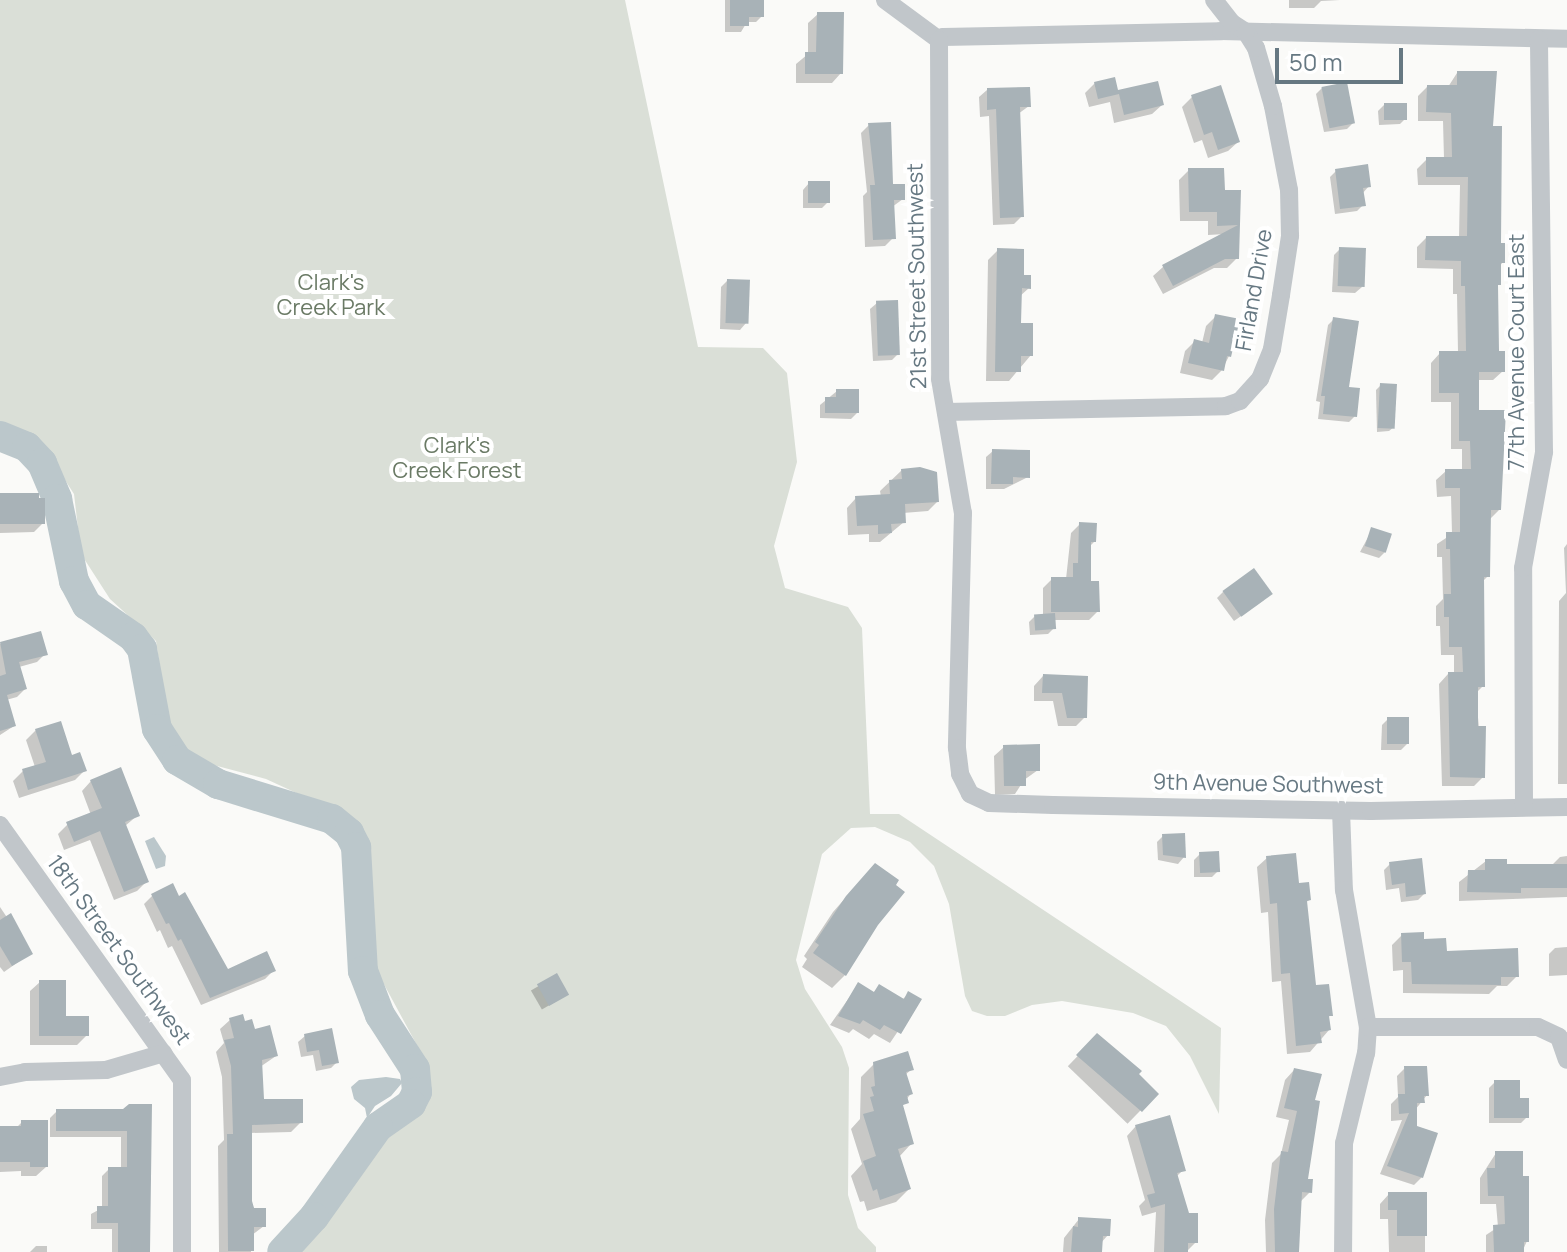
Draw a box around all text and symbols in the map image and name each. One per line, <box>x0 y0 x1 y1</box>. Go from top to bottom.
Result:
scale bar <box>1279 32 1407 82</box>
text: 50 m <box>1289 45 1343 78</box>
street label: 21st Street Southwest <box>902 163 932 389</box>
street label: Firland Drive <box>1230 227 1278 353</box>
street label: 77th Avenue Court East <box>1504 234 1530 470</box>
park label: Clark's Creek Park <box>277 269 385 320</box>
park label: Clark's Creek Forest <box>392 432 522 484</box>
street label: 9th Avenue Southwest <box>1152 769 1384 799</box>
street label: 18th Street Southwest <box>41 850 197 1050</box>

